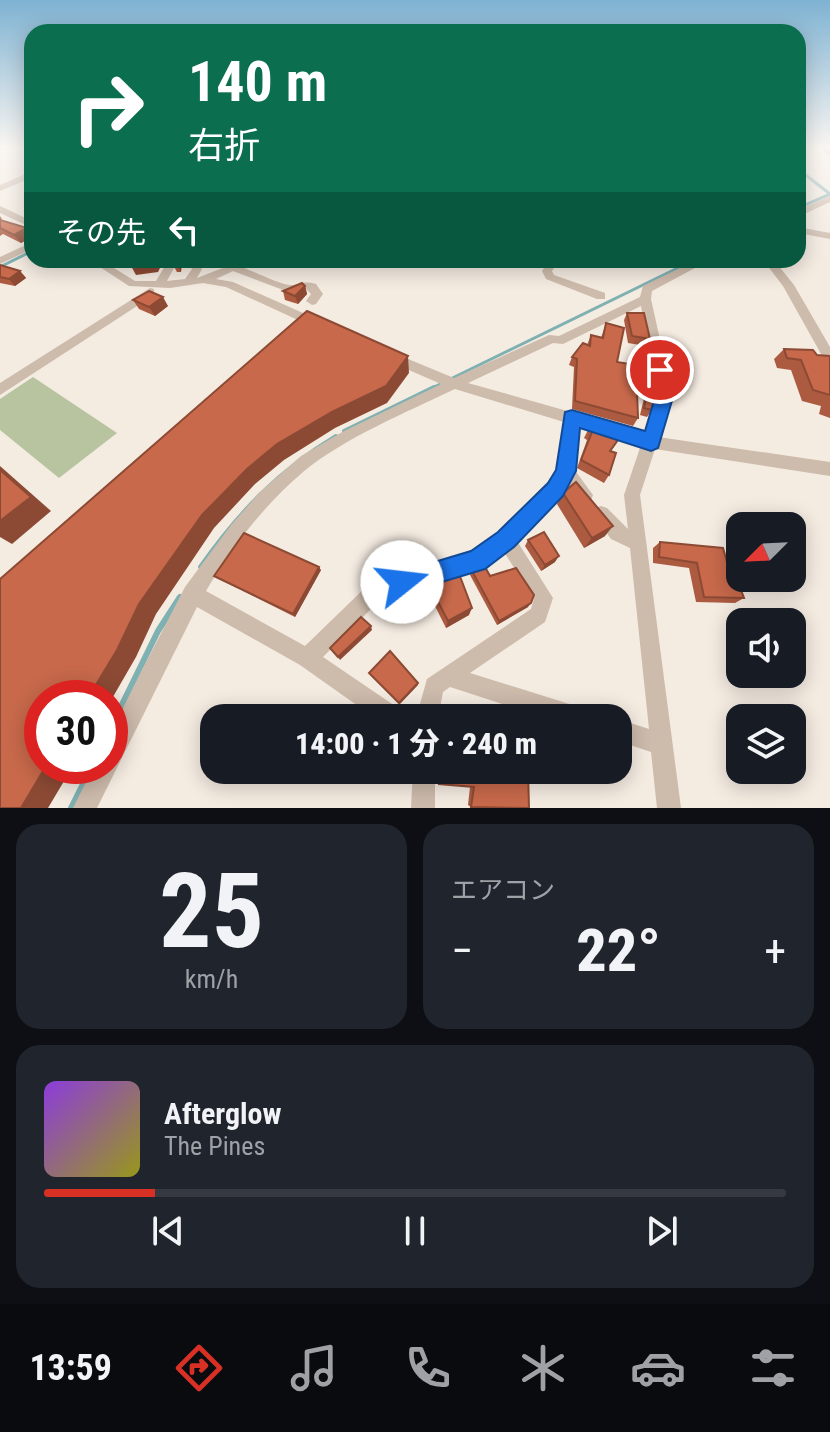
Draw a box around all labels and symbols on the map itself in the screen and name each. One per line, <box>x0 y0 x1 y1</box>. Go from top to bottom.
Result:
pin <box>626 336 694 404</box>
north arrow <box>726 512 806 592</box>
position arrow <box>360 540 444 624</box>
speed limit sign: 30 <box>24 680 128 784</box>

